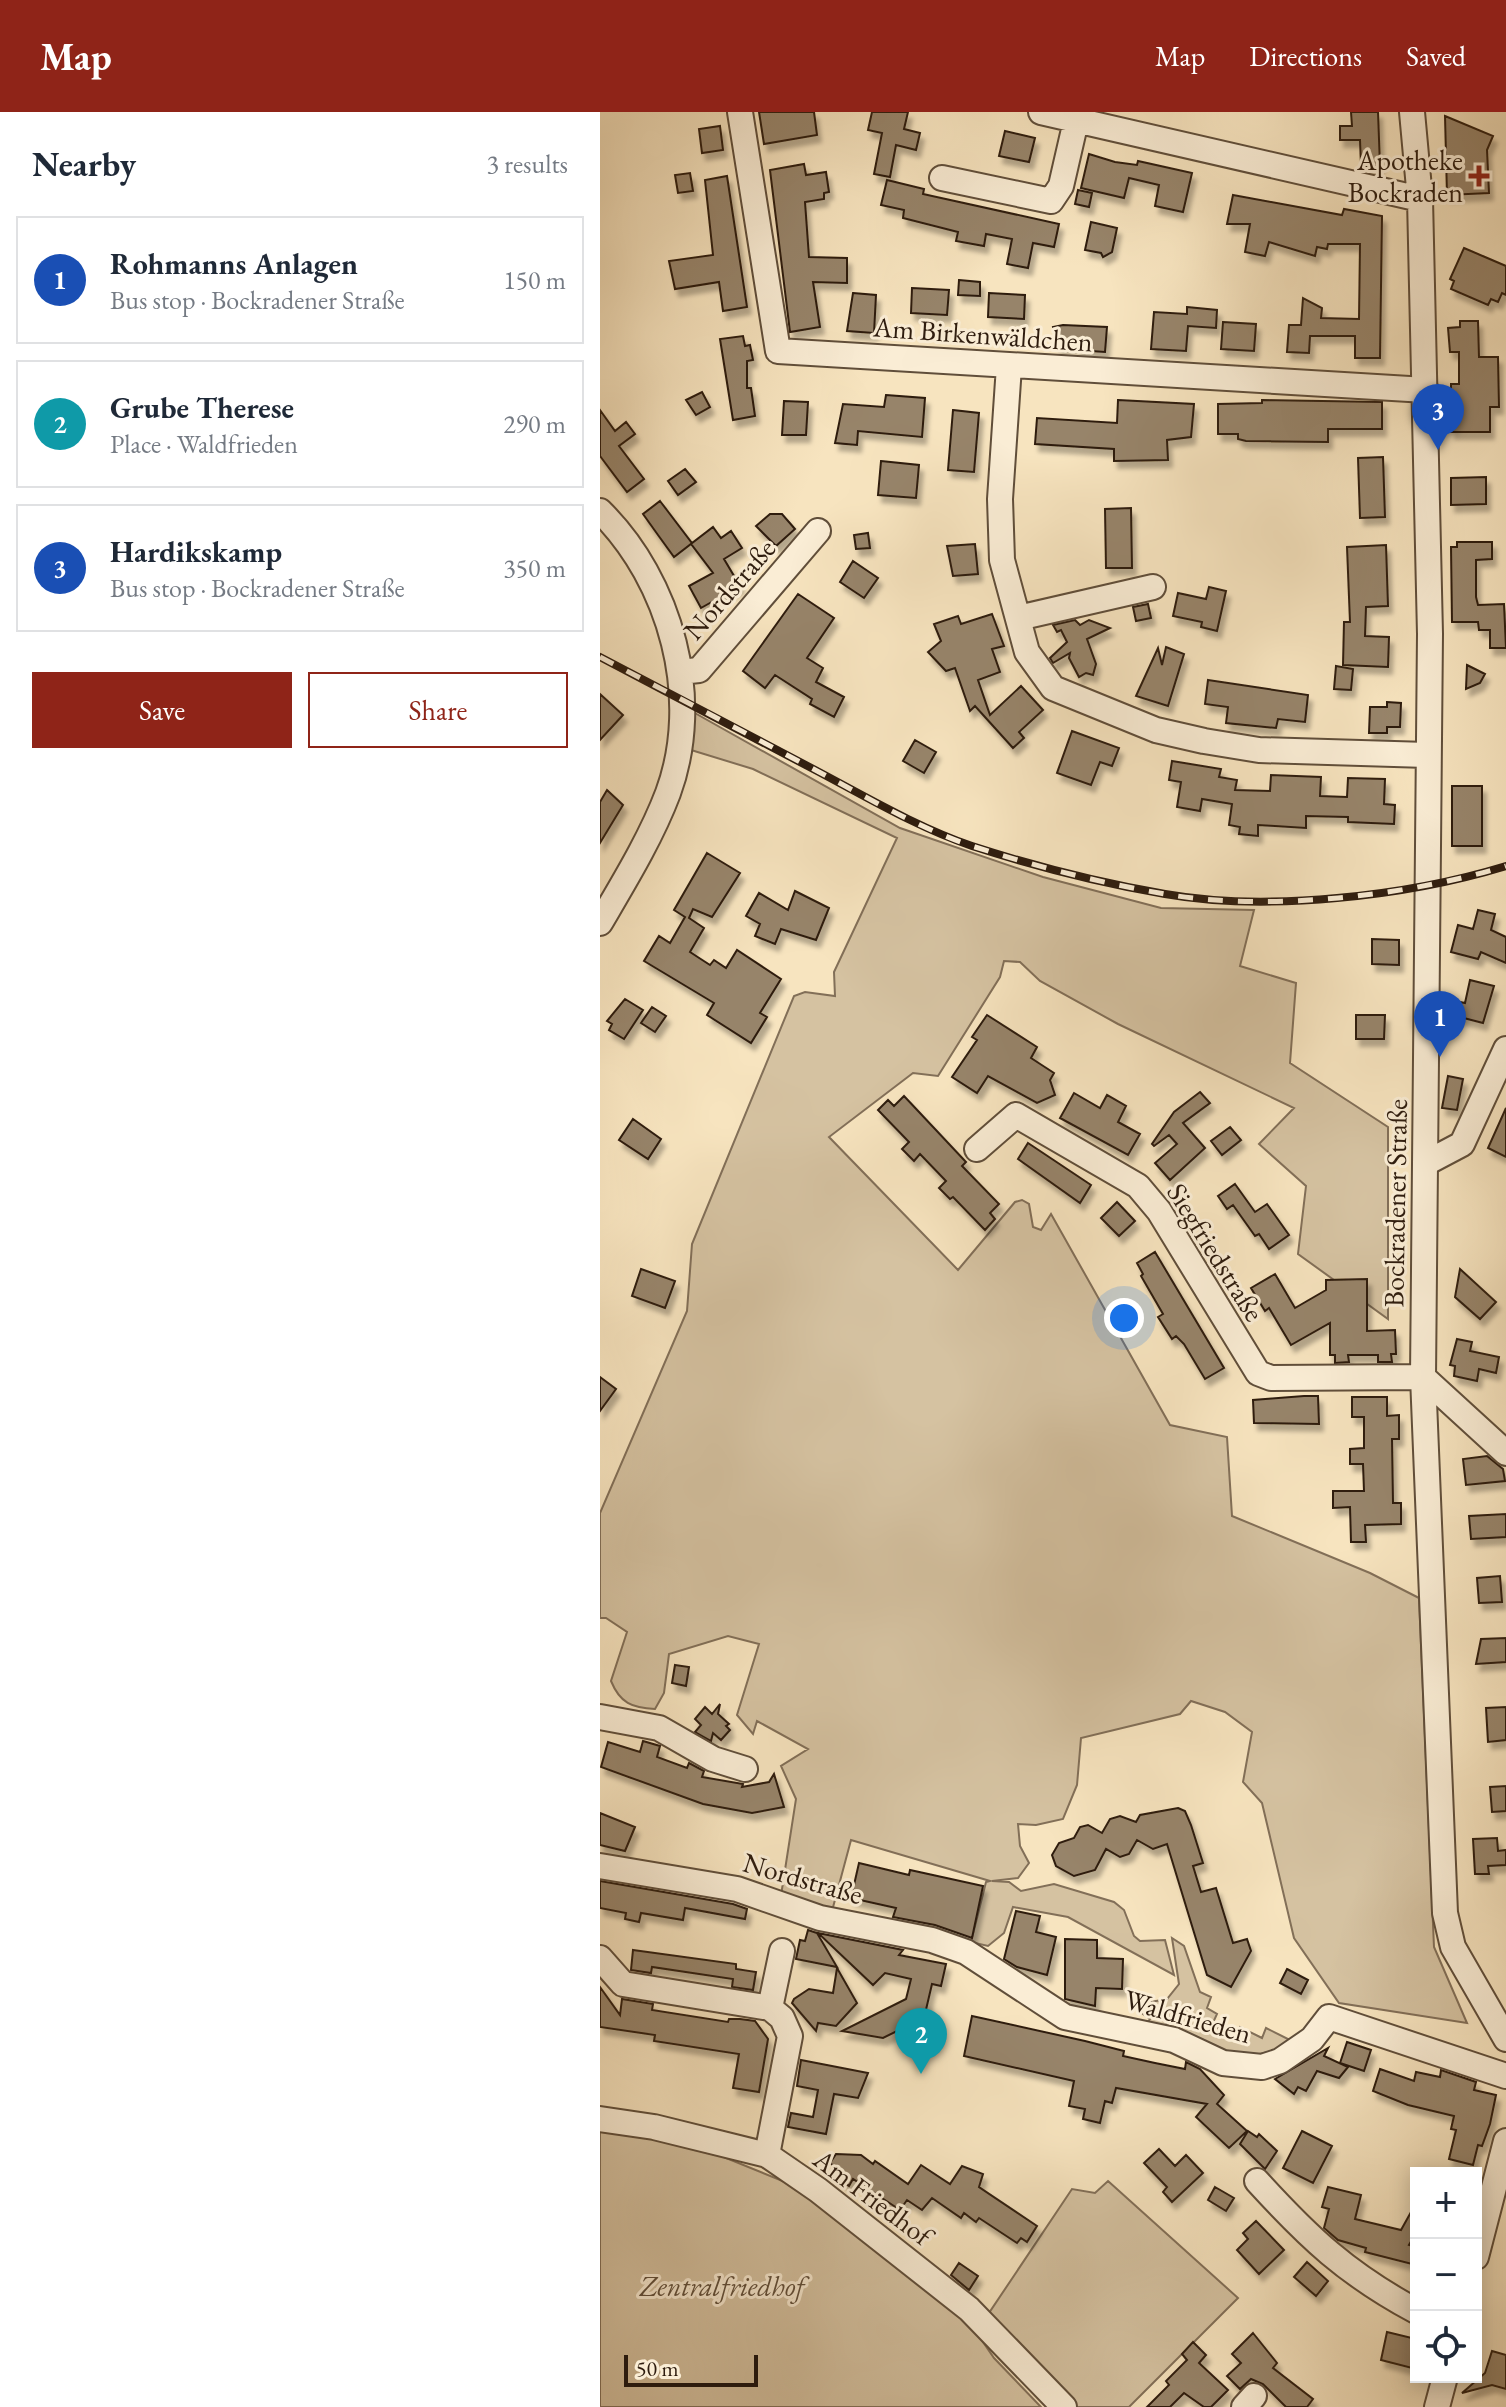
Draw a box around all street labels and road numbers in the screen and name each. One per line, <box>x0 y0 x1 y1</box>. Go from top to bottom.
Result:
street label: Am Birkenwäldchen <box>871 308 1094 360</box>
street label: Nordstraße <box>675 531 783 647</box>
street label: Bockradener Straße <box>1375 1098 1415 1308</box>
street label: Siegfriedstraße <box>1159 1176 1273 1328</box>
street label: Nordstraße <box>739 1844 867 1912</box>
street label: Waldfrieden <box>1120 1981 1256 2051</box>
street label: Am Friedhof <box>806 2140 942 2255</box>

